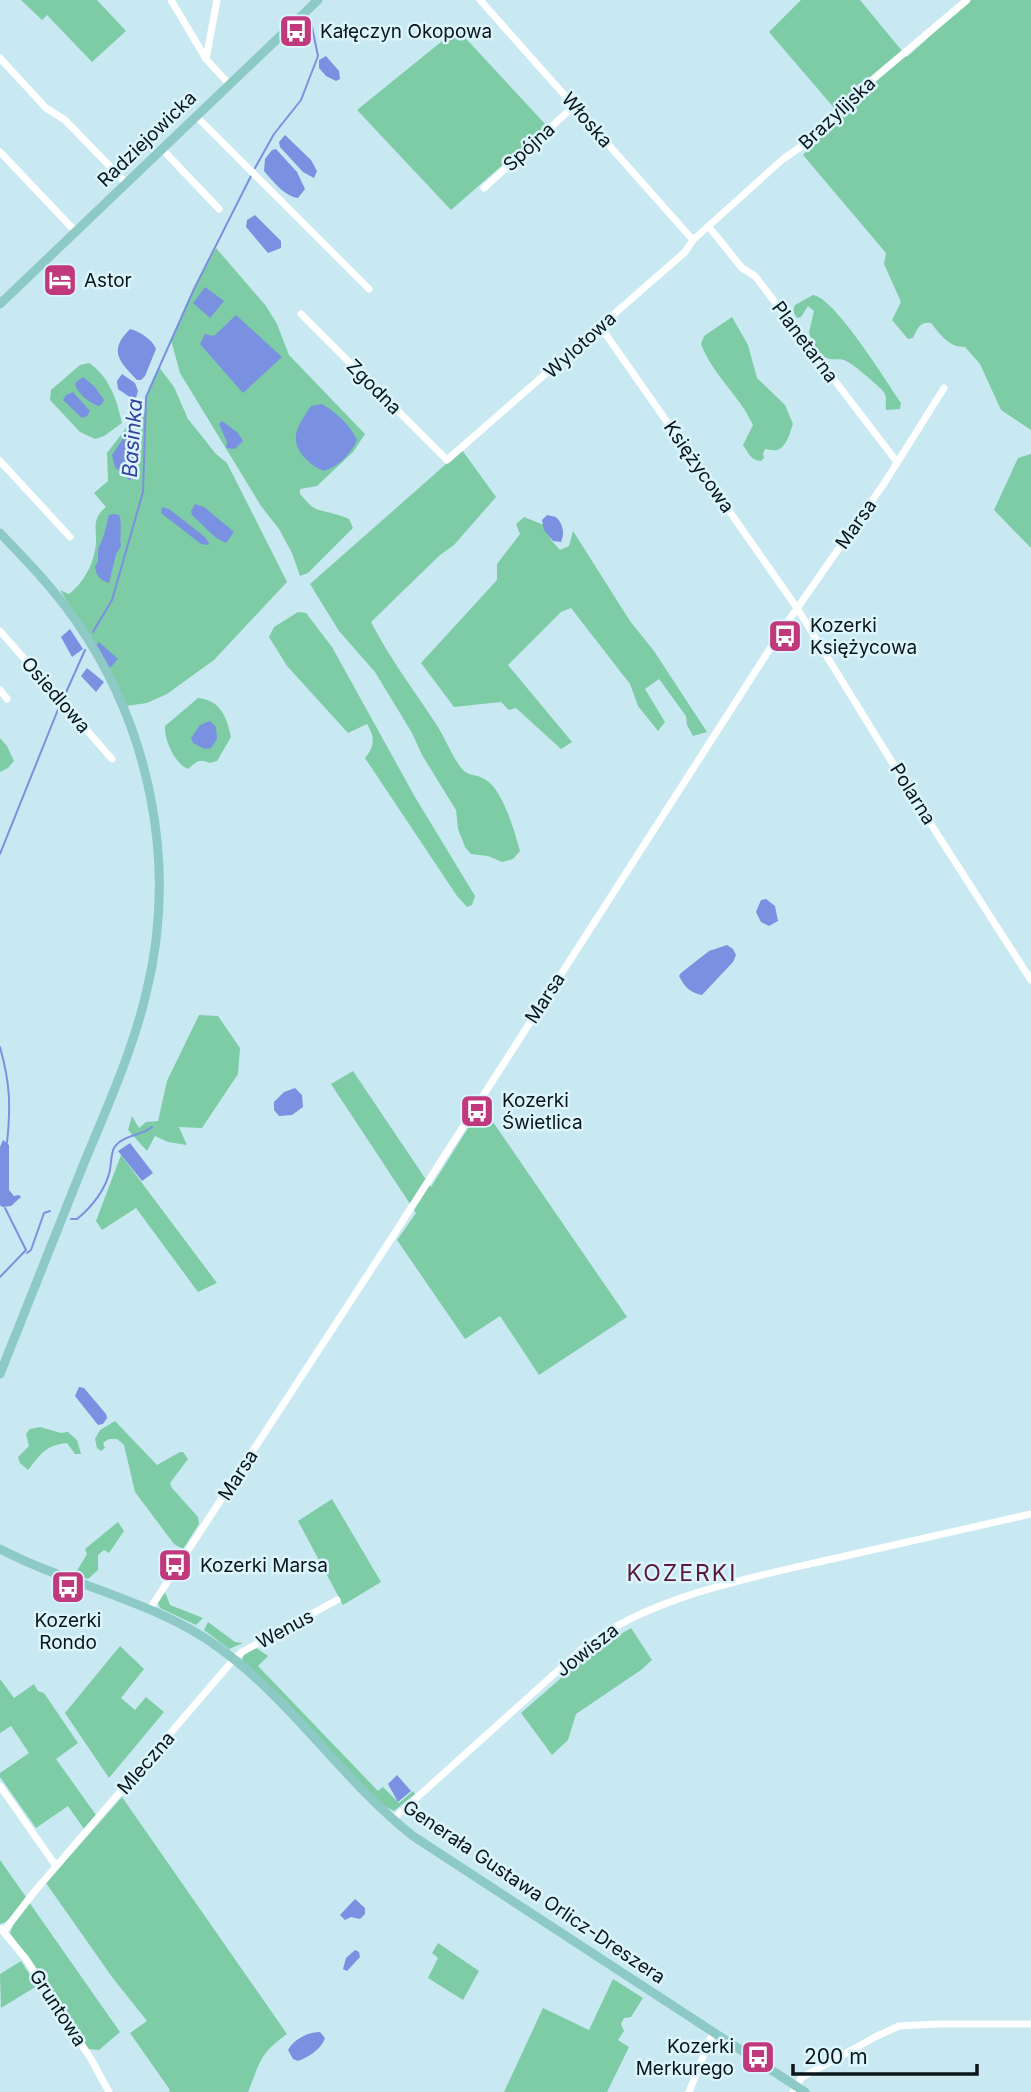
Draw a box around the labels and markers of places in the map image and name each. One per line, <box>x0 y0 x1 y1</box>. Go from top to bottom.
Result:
bus stop icon: Kałęczyn Okopowa <box>277 12 315 50</box>
place label: Kałęczyn Okopowa <box>320 20 492 43</box>
hotel icon: Astor <box>41 261 79 299</box>
place label: Astor <box>84 269 132 292</box>
place label: Kozerki Księżycowa <box>810 614 917 659</box>
bus stop icon: Kozerki Księżycowa <box>766 617 804 655</box>
place label: Kozerki Świetlica <box>502 1089 583 1134</box>
bus stop icon: Kozerki Świetlica <box>458 1092 496 1130</box>
bus stop icon: Kozerki Marsa <box>156 1546 194 1584</box>
place label: Kozerki Marsa <box>200 1554 328 1577</box>
bus stop icon: Kozerki Rondo <box>49 1568 87 1606</box>
place label: Kozerki Rondo <box>35 1609 101 1654</box>
place label: Kozerki Merkurego <box>636 2035 734 2080</box>
bus stop icon: Kozerki Merkurego <box>739 2038 777 2076</box>

